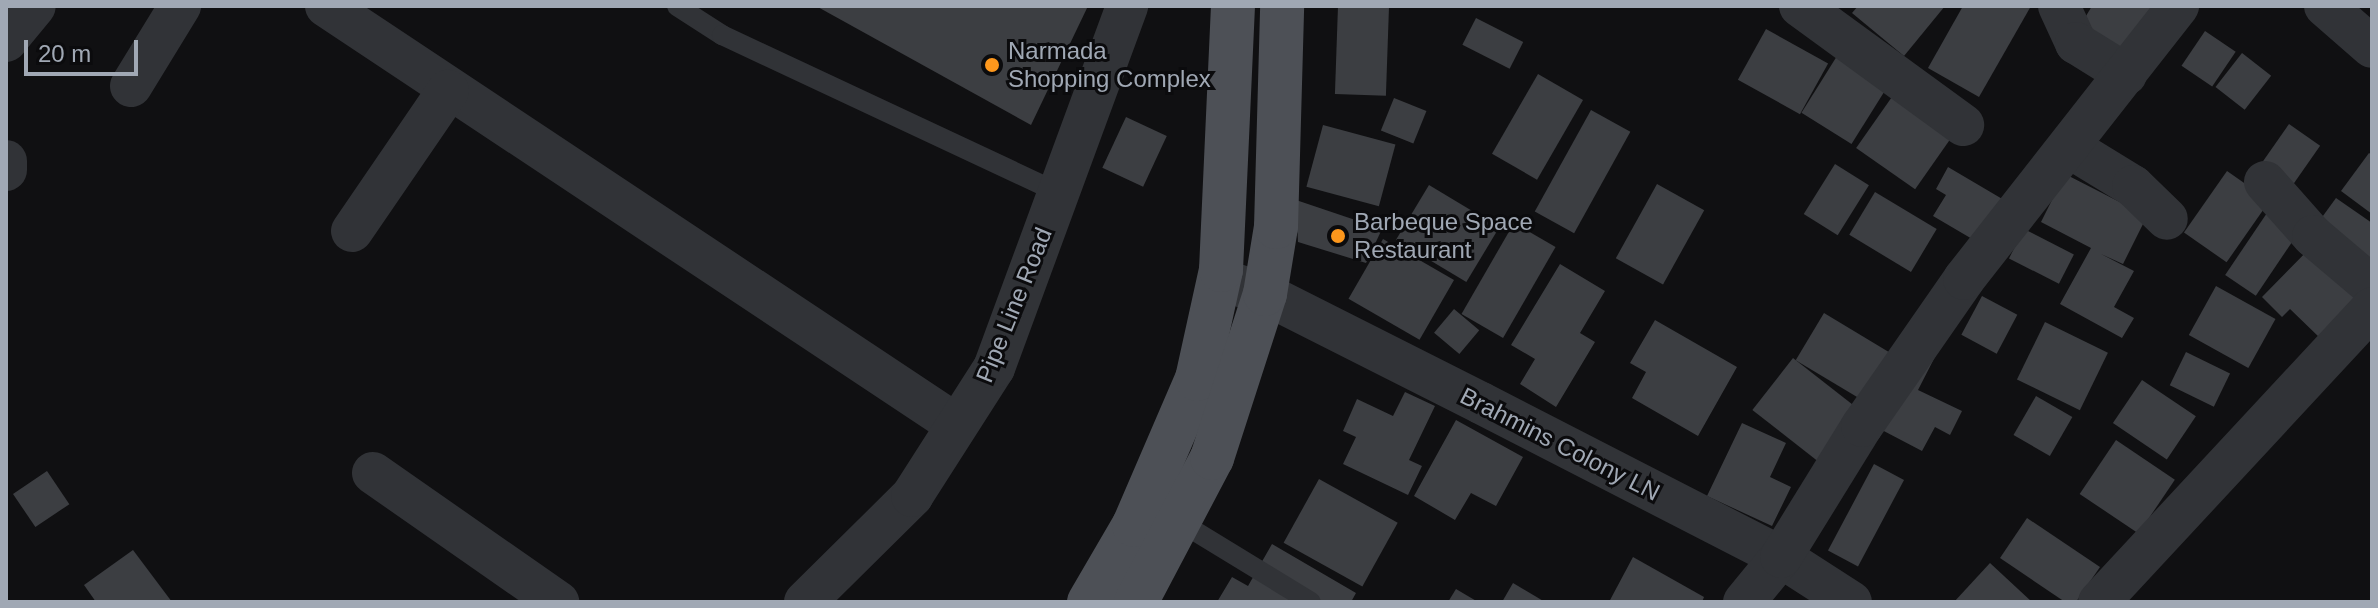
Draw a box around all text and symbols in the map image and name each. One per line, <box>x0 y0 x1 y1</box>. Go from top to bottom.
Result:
scale bar <box>28 24 142 74</box>
place label: Narmada Shopping Complex <box>1008 37 1211 93</box>
text: 20 m <box>38 40 91 67</box>
marker: Narmada Shopping Complex <box>983 56 1001 74</box>
place label: Barbeque Space Restaurant <box>1354 208 1533 264</box>
street label: Pipe Line Road <box>970 224 1058 386</box>
marker: Barbeque Space Restaurant <box>1329 227 1347 245</box>
street label: Brahmins Colony LN <box>1455 381 1665 507</box>

